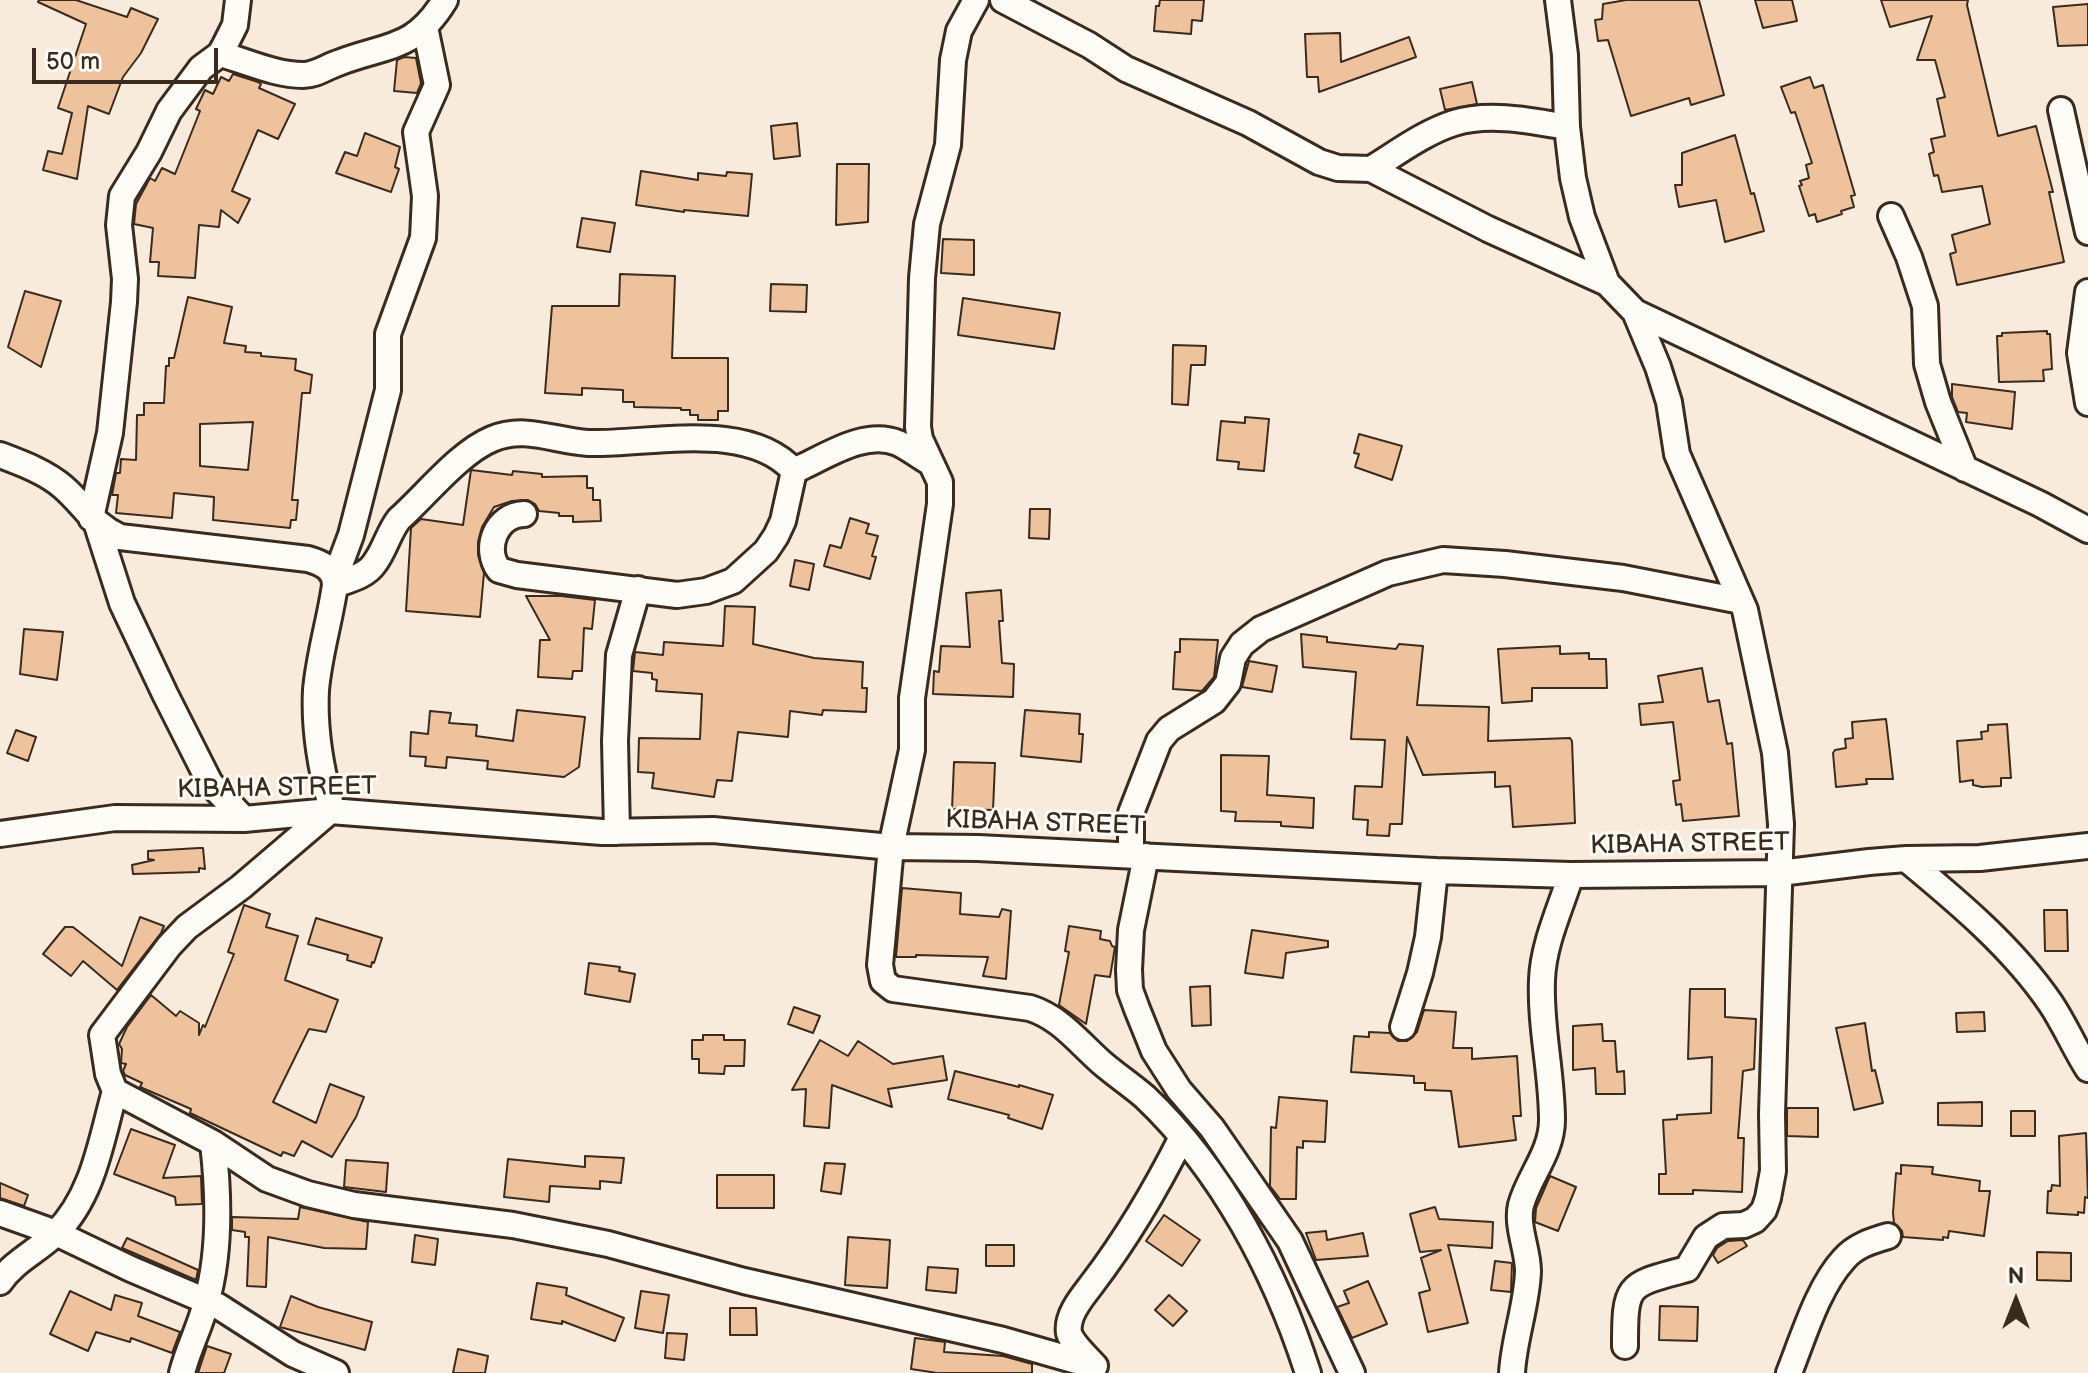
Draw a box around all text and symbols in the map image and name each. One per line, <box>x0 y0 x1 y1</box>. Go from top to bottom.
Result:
scale bar <box>36 32 222 82</box>
text: 50 m <box>46 47 100 76</box>
street label: KIBAHA STREET <box>177 772 377 806</box>
street label: KIBAHA STREET <box>945 805 1145 843</box>
street label: KIBAHA STREET <box>1590 828 1790 862</box>
north arrow <box>1976 1261 2056 1341</box>
text: N <box>2008 1263 2024 1290</box>

